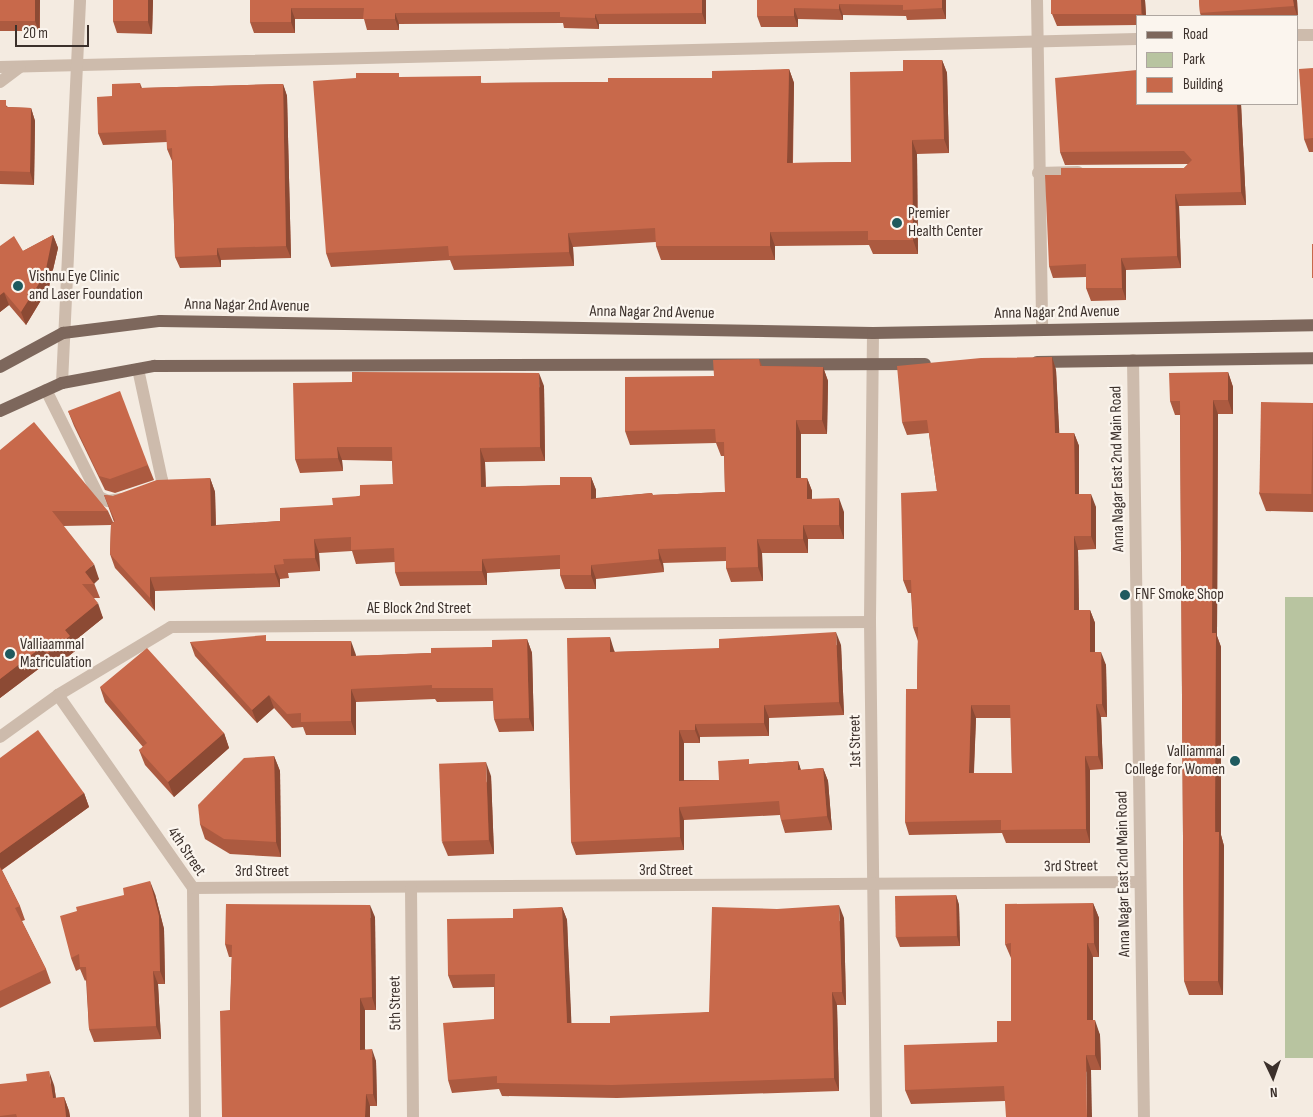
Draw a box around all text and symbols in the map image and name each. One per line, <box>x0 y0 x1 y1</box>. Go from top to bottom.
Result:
scale bar <box>18 15 91 47</box>
legend <box>1136 15 1298 105</box>
text: 20 m <box>23 24 48 43</box>
text: Road <box>1183 25 1208 44</box>
text: Park <box>1183 50 1205 69</box>
text: Building <box>1183 75 1223 94</box>
place label: Premier Health Center <box>908 204 983 242</box>
marker: Premier Health Center <box>890 216 904 230</box>
place label: Vishnu Eye Clinic and Laser Foundation <box>29 267 143 305</box>
marker: Vishnu Eye Clinic and Laser Foundation <box>11 279 25 293</box>
street label: Anna Nagar 2nd Avenue <box>184 295 310 317</box>
street label: Anna Nagar 2nd Avenue <box>589 302 715 324</box>
street label: Anna Nagar 2nd Avenue <box>994 302 1120 324</box>
street label: Anna Nagar East 2nd Main Road <box>1107 386 1129 552</box>
place label: FNF Smoke Shop <box>1135 585 1224 605</box>
marker: FNF Smoke Shop <box>1119 589 1131 601</box>
street label: AE Block 2nd Street <box>367 599 471 619</box>
place label: Valliaammal Matriculation <box>20 635 92 673</box>
marker: Valliaammal Matriculation <box>4 648 16 660</box>
street label: 1st Street <box>846 715 866 767</box>
place label: Valliammal College for Women <box>1125 742 1225 780</box>
marker: Valliammal College for Women <box>1229 755 1241 767</box>
street label: Anna Nagar East 2nd Main Road <box>1113 791 1135 957</box>
street label: 4th Street <box>163 824 209 880</box>
street label: 3rd Street <box>1044 857 1098 877</box>
street label: 3rd Street <box>639 861 693 881</box>
street label: 3rd Street <box>235 862 289 882</box>
street label: 5th Street <box>386 976 406 1030</box>
north arrow <box>1248 1052 1298 1102</box>
text: N <box>1270 1084 1278 1101</box>

